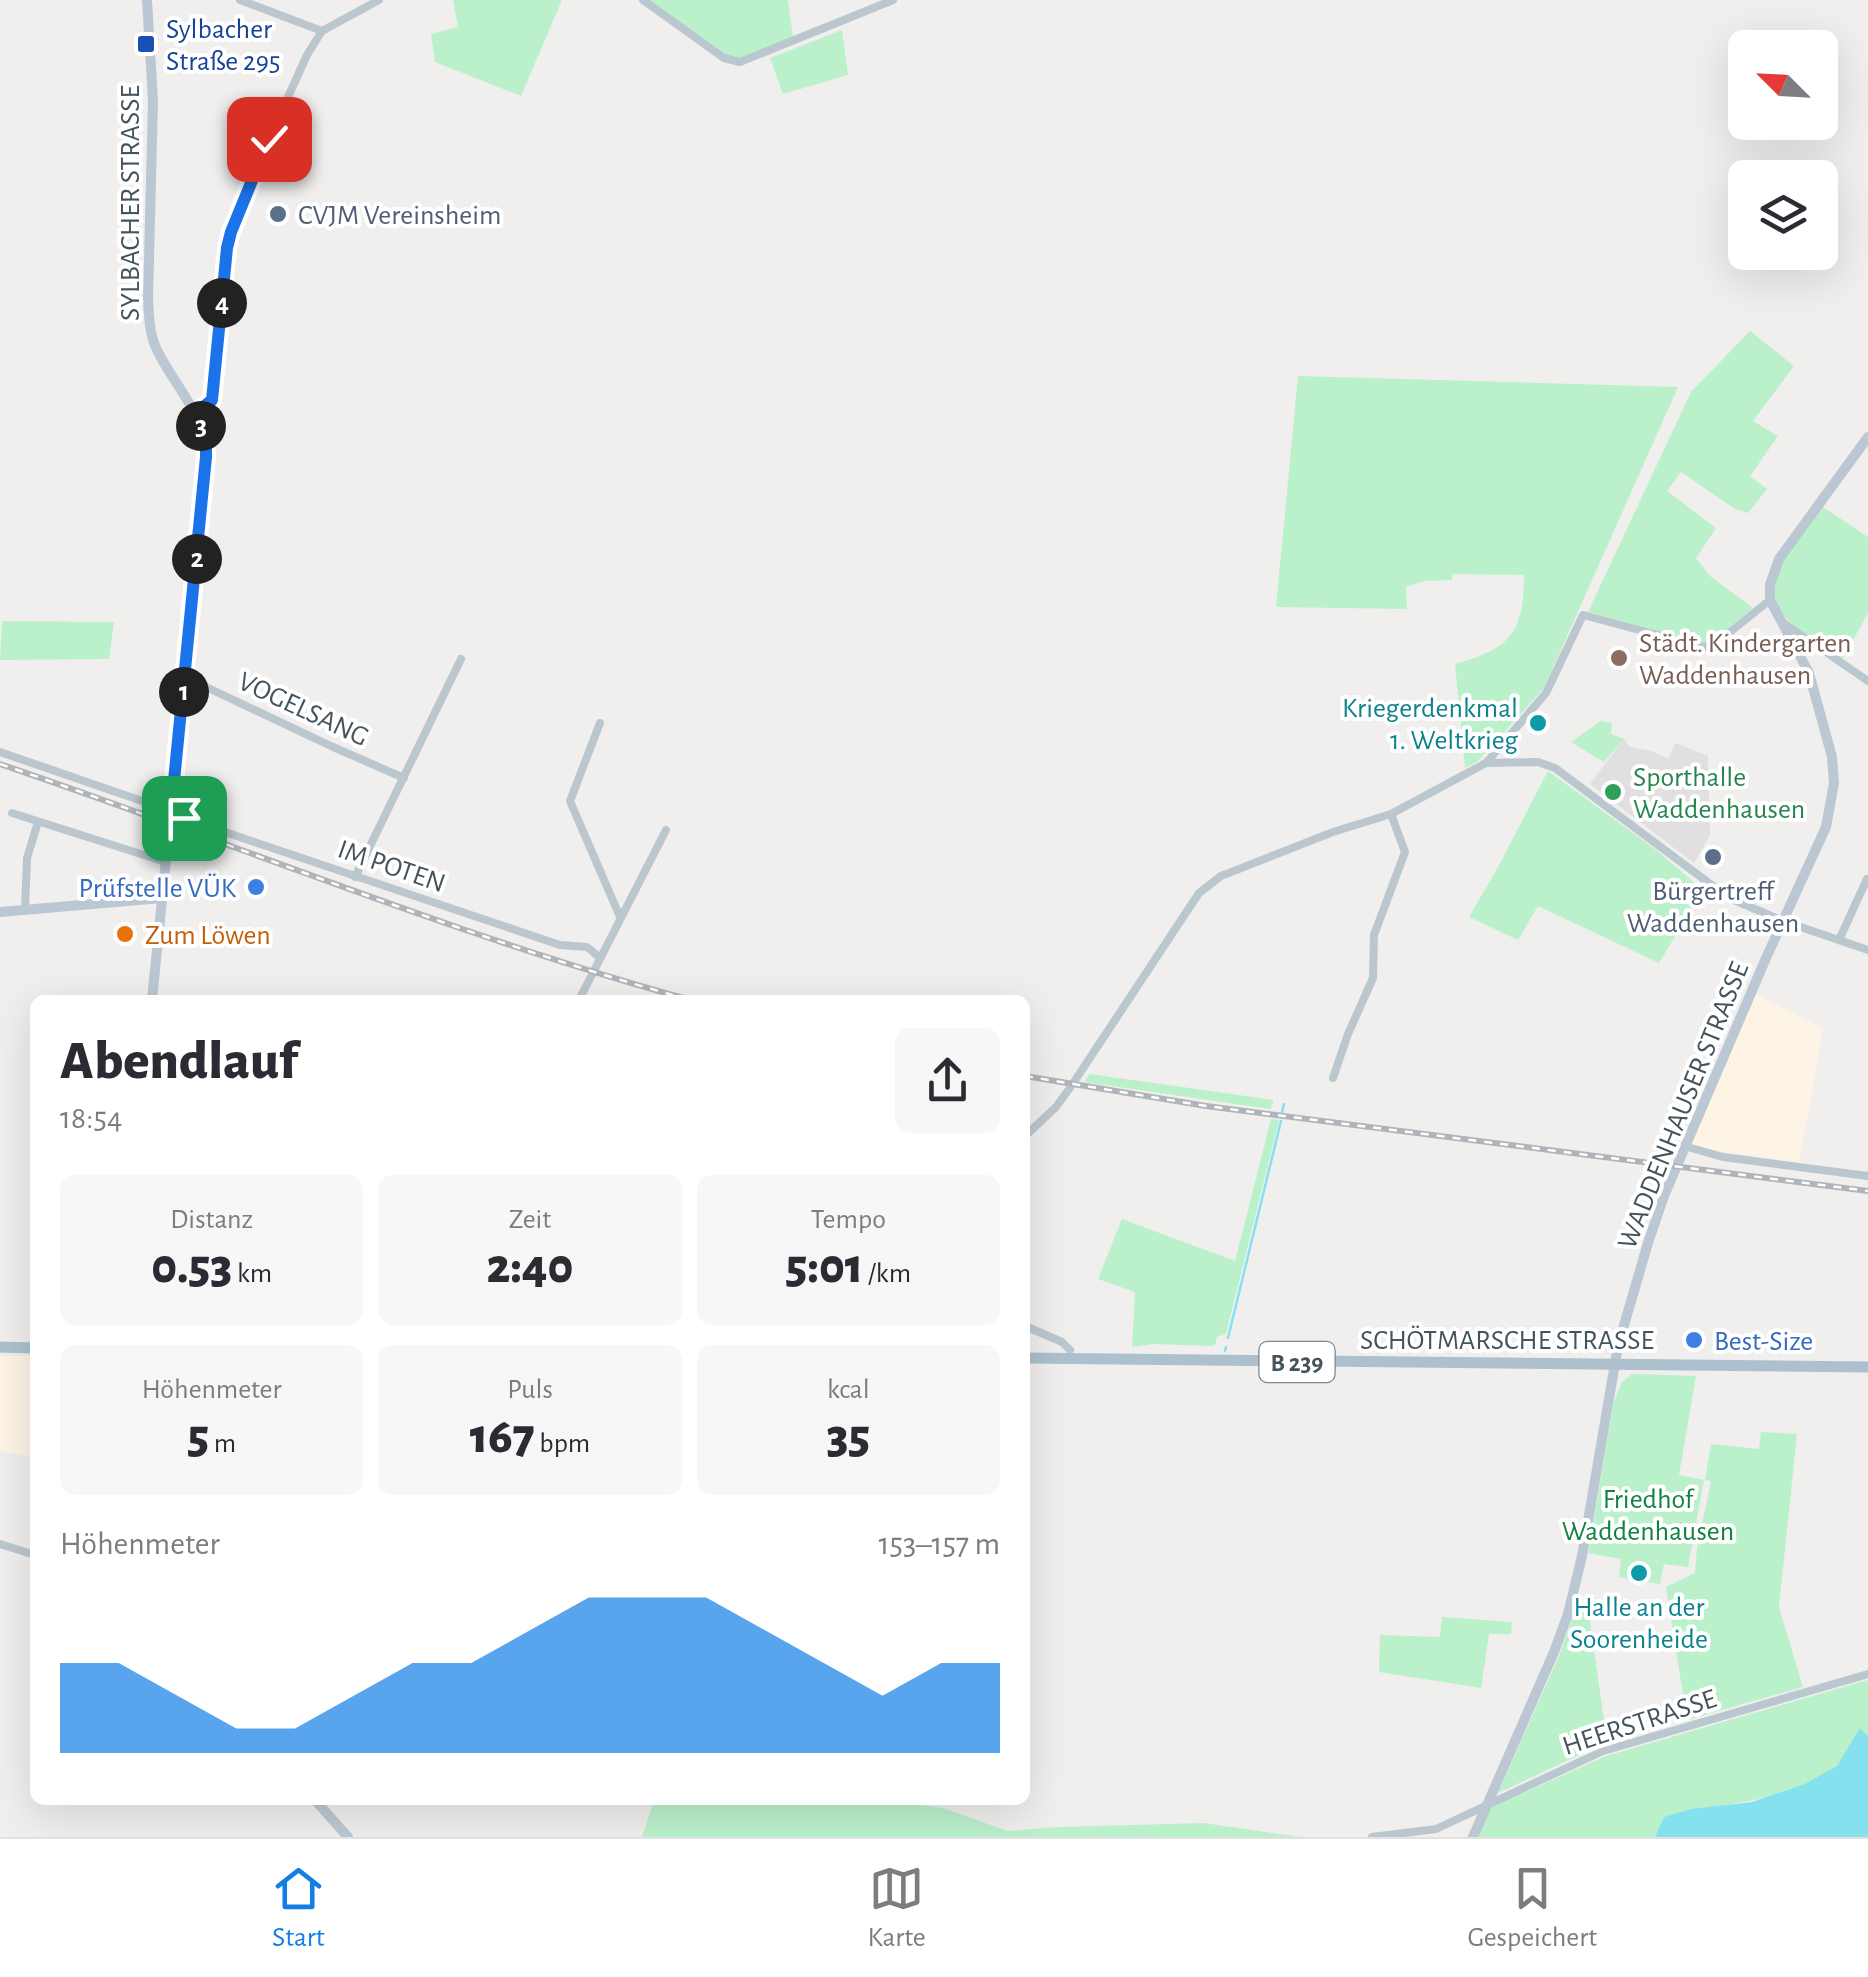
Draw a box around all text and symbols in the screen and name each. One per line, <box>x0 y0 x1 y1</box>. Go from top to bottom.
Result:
place label: Sylbacher Straße 295 <box>166 16 281 76</box>
north arrow <box>1728 30 1838 140</box>
map controls <box>1728 30 1838 270</box>
marker: Sylbacher Straße 295 <box>135 33 157 55</box>
street label: SYLBACHER STRASSE <box>117 85 145 321</box>
pin <box>227 97 312 182</box>
icon: check <box>242 112 297 167</box>
button: layers <box>1728 160 1838 270</box>
place label: CVJM Vereinsheim <box>298 202 501 230</box>
marker: CVJM Vereinsheim <box>267 203 289 225</box>
pin: 4 <box>197 278 247 328</box>
text: 4 <box>215 289 229 317</box>
pin: 3 <box>176 401 226 451</box>
text: 3 <box>195 412 207 440</box>
pin: 2 <box>172 534 222 584</box>
text: 2 <box>190 545 204 573</box>
place label: Städt. Kindergarten Waddenhausen <box>1639 630 1852 690</box>
marker: Städt. Kindergarten Waddenhausen <box>1608 647 1630 669</box>
pin: 1 <box>159 667 209 717</box>
street label: VOGELSANG <box>234 668 372 752</box>
text: 1 <box>179 678 189 706</box>
place label: Kriegerdenkmal 1. Weltkrieg <box>1342 695 1518 755</box>
marker: Kriegerdenkmal 1. Weltkrieg <box>1527 712 1549 734</box>
place label: Sporthalle Waddenhausen <box>1633 764 1805 824</box>
pin <box>142 776 227 861</box>
marker: Sporthalle Waddenhausen <box>1602 781 1624 803</box>
icon: arrive <box>157 791 212 846</box>
street label: IM POTEN <box>334 835 449 898</box>
marker: Bürgertreff Waddenhausen <box>1702 846 1724 868</box>
place label: Prüfstelle VÜK <box>78 873 237 903</box>
marker: Prüfstelle VÜK <box>245 876 267 898</box>
place label: Bürgertreff Waddenhausen <box>1627 878 1799 938</box>
place label: Zum Löwen <box>145 922 271 950</box>
marker: Zum Löwen <box>114 923 136 945</box>
street label: WADDENHAUSER STRASSE <box>1613 958 1754 1253</box>
button: share <box>895 1028 1000 1133</box>
text: Abendlauf <box>60 1034 297 1089</box>
text: 18:54 <box>60 1102 122 1134</box>
text: Distanz <box>170 1206 253 1234</box>
text: Zeit <box>509 1206 551 1234</box>
text: Tempo <box>811 1206 886 1234</box>
text: 0.53 <box>151 1242 232 1292</box>
text: 2:40 <box>487 1242 573 1292</box>
text: 5:01 <box>786 1242 863 1292</box>
text: km <box>232 1260 272 1288</box>
text: /km <box>863 1260 911 1288</box>
street label: SCHÖTMARSCHE STRASSE <box>1360 1325 1654 1355</box>
place label: Best-Size <box>1714 1328 1813 1356</box>
marker: Best-Size <box>1683 1329 1705 1351</box>
road number: B 239 <box>1260 1342 1334 1382</box>
text: Höhenmeter <box>142 1376 282 1404</box>
text: Puls <box>507 1376 553 1404</box>
text: kcal <box>827 1376 870 1404</box>
text: 5 <box>187 1412 209 1462</box>
text: 167 <box>470 1412 535 1462</box>
text: 35 <box>826 1412 870 1462</box>
text: m <box>209 1430 236 1458</box>
text: bpm <box>535 1430 590 1458</box>
park label: Friedhof Waddenhausen <box>1562 1486 1734 1546</box>
text: Höhenmeter <box>60 1528 220 1560</box>
text: 153–157 m <box>879 1528 1000 1560</box>
marker: Halle an der Soorenheide <box>1628 1562 1650 1584</box>
place label: Halle an der Soorenheide <box>1570 1594 1708 1654</box>
street label: HEERSTRASSE <box>1559 1685 1720 1761</box>
tab: Start <box>271 1861 326 1955</box>
tab: Karte <box>868 1861 926 1955</box>
tab: Gespeichert <box>1467 1861 1597 1955</box>

